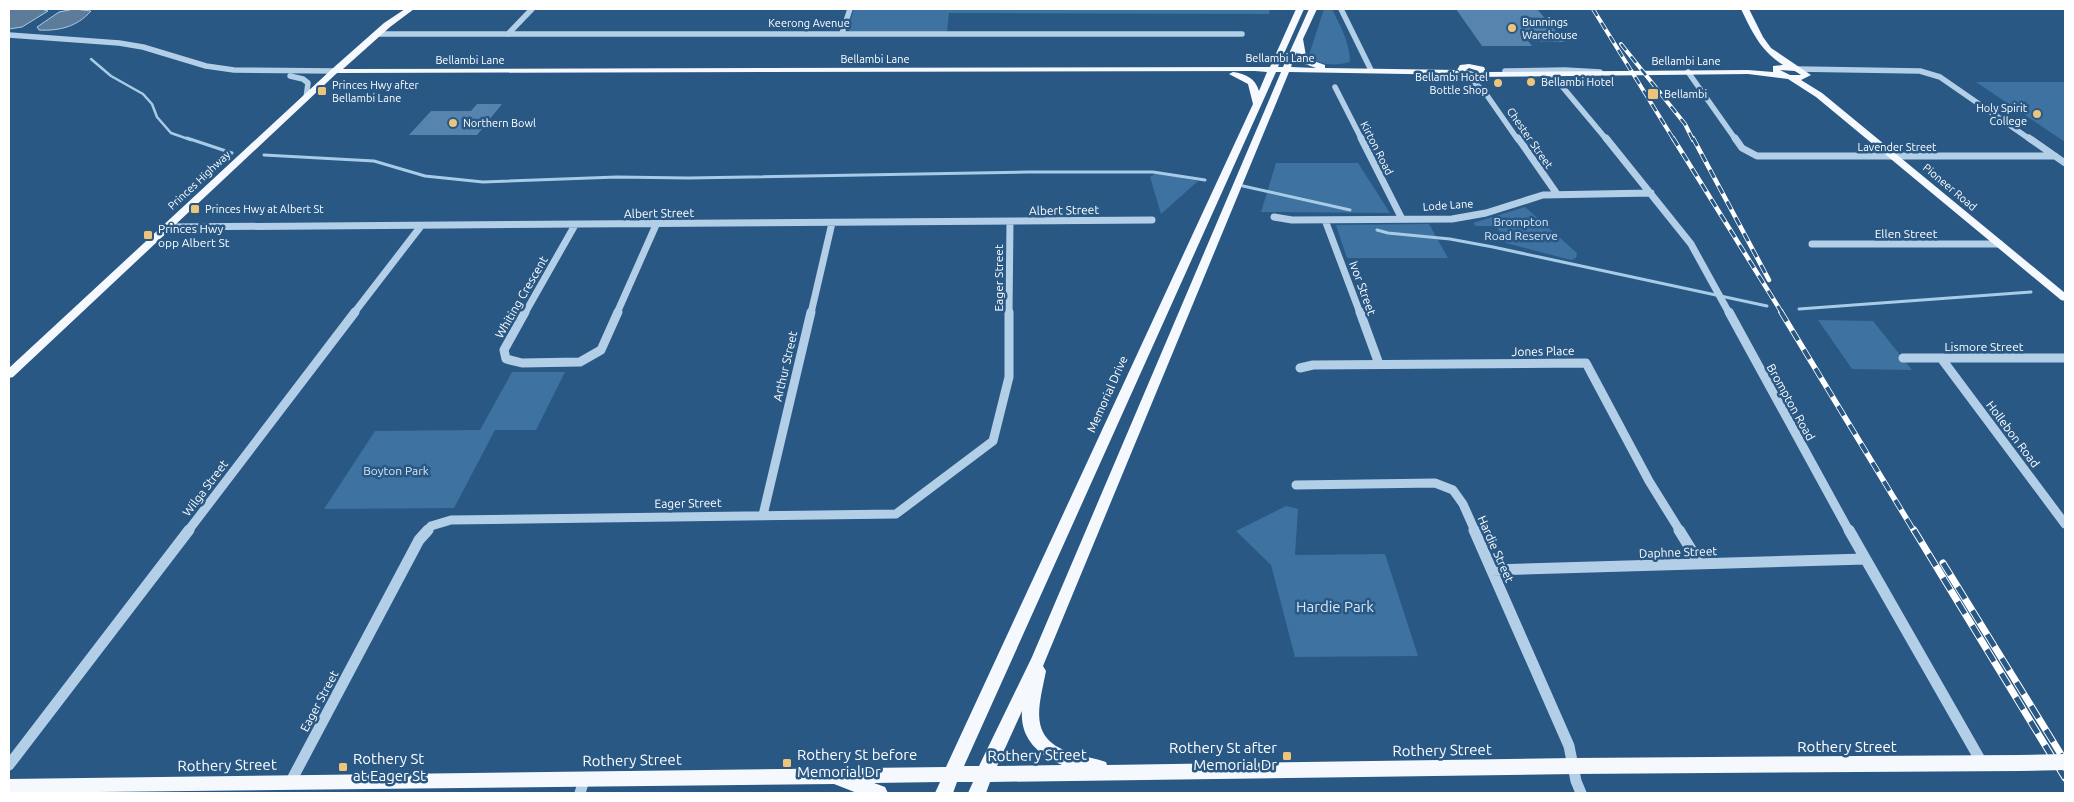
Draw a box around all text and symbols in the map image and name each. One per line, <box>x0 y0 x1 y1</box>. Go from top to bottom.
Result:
place label: Bunnings Warehouse <box>1522 16 1578 41</box>
street label: Keerong Avenue <box>768 17 850 29</box>
marker: Bunnings Warehouse <box>1506 22 1518 34</box>
street label: Bellambi Lane <box>1245 52 1315 64</box>
street label: Bellambi Lane <box>840 53 910 65</box>
street label: Bellambi Lane <box>435 54 505 66</box>
street label: Bellambi Lane <box>1651 55 1721 67</box>
place label: Bellambi Hotel Bottle Shop <box>1415 71 1488 96</box>
marker: Bellambi Hotel <box>1525 76 1537 88</box>
place label: Bellambi Hotel <box>1541 76 1614 88</box>
marker: Bellambi Hotel Bottle Shop <box>1492 77 1504 89</box>
place label: Princes Hwy after Bellambi Lane <box>332 79 420 104</box>
marker: Princes Hwy after Bellambi Lane <box>316 85 328 97</box>
marker: Bellambi <box>1646 87 1660 101</box>
place label: Bellambi <box>1664 88 1707 100</box>
place label: Holy Spirit College <box>1976 102 2028 127</box>
street label: Chester Street <box>1505 105 1556 171</box>
marker: Holy Spirit College <box>2031 108 2043 120</box>
marker: Northern Bowl <box>447 117 459 129</box>
place label: Northern Bowl <box>463 117 536 129</box>
street label: Kirton Road <box>1358 119 1396 177</box>
street label: Lavender Street <box>1858 141 1937 153</box>
street label: Princes Highway <box>165 148 233 212</box>
street label: Pioneer Road <box>1921 161 1979 213</box>
street label: Lode Lane <box>1422 197 1474 213</box>
marker: Princes Hwy at Albert St <box>189 203 201 215</box>
place label: Princes Hwy at Albert St <box>205 203 324 215</box>
street label: Albert Street <box>1029 203 1099 217</box>
street label: Albert Street <box>624 206 694 220</box>
park label: Brompton Road Reserve <box>1484 215 1558 242</box>
place label: Princes Hwy opp Albert St <box>158 222 230 249</box>
street label: Ellen Street <box>1875 227 1938 240</box>
marker: Princes Hwy opp Albert St <box>142 229 154 241</box>
street label: Eager Street <box>992 244 1005 312</box>
street label: Whiting Crescent <box>492 253 550 340</box>
street label: Ivor Street <box>1347 259 1379 317</box>
street label: Arthur Street <box>771 329 799 402</box>
street label: Lismore Street <box>1944 340 2024 353</box>
street label: Jones Place <box>1511 344 1575 358</box>
street label: Memorial Drive <box>1084 354 1130 434</box>
street label: Brompton Road <box>1765 361 1817 443</box>
street label: Hollebon Road <box>1984 398 2042 470</box>
street label: Wilga Street <box>180 457 230 519</box>
park label: Boyton Park <box>363 464 429 477</box>
street label: Eager Street <box>654 496 722 510</box>
street label: Hardie Street <box>1475 514 1517 585</box>
street label: Daphne Street <box>1639 544 1718 560</box>
park label: Hardie Park <box>1296 598 1374 615</box>
street label: Eager Street <box>297 668 341 734</box>
street label: Rothery Street <box>1797 738 1897 755</box>
place label: Rothery St after Memorial Dr <box>1169 739 1277 773</box>
street label: Rothery Street <box>1392 741 1492 759</box>
place label: Rothery St before Memorial Dr <box>797 746 917 780</box>
street label: Rothery Street <box>987 746 1087 764</box>
place label: Rothery St at Eager St <box>353 750 426 784</box>
marker: Rothery St after Memorial Dr <box>1281 750 1293 762</box>
street label: Rothery Street <box>582 751 682 769</box>
street label: Rothery Street <box>177 756 277 774</box>
marker: Rothery St before Memorial Dr <box>781 757 793 769</box>
marker: Rothery St at Eager St <box>337 761 349 773</box>

